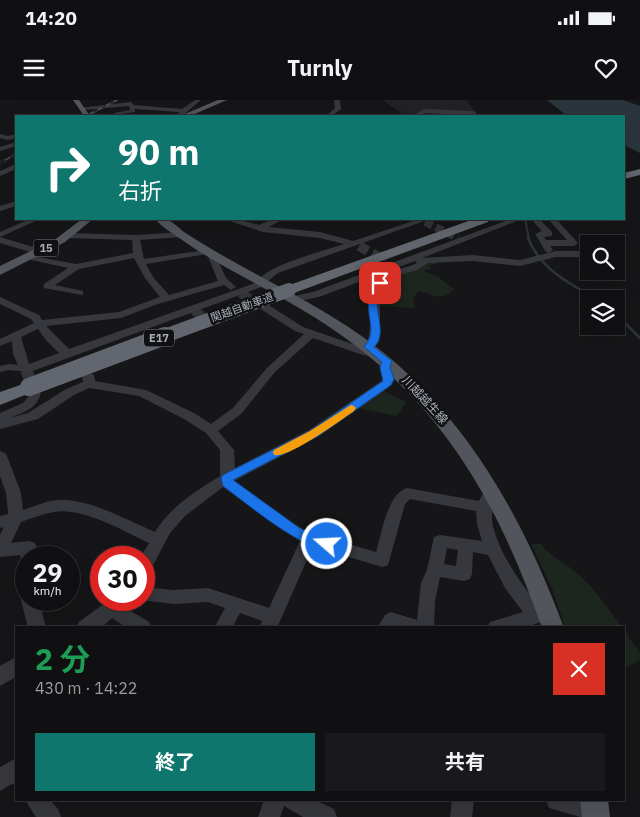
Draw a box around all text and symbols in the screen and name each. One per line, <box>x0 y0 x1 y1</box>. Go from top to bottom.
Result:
text: 14:20 <box>25 6 77 30</box>
text: Turnly <box>287 53 353 82</box>
icon: menu <box>20 54 48 82</box>
icon: heart <box>592 54 620 82</box>
text: 90 m <box>118 129 200 175</box>
icon: right <box>35 135 100 200</box>
text: 右折 <box>118 176 162 205</box>
map controls <box>580 235 625 335</box>
button: search <box>580 235 625 280</box>
road number: 15 <box>34 240 58 256</box>
pin <box>359 262 401 304</box>
icon: arrive <box>366 269 394 297</box>
street label: 関越自動車道 <box>209 289 275 325</box>
button: layers <box>580 290 625 335</box>
road number: E17 <box>144 330 174 347</box>
street label: 川越越生線 <box>399 373 451 427</box>
position arrow <box>300 517 352 569</box>
speed limit sign: 30 <box>90 546 155 611</box>
text: 29 <box>32 556 63 589</box>
text: km/h <box>33 583 62 598</box>
text: 2 分 <box>35 639 90 678</box>
button: close <box>553 643 605 695</box>
text: 430 m · 14:22 <box>35 678 137 698</box>
button: 終了 <box>35 733 315 791</box>
button: 共有 <box>325 733 605 791</box>

